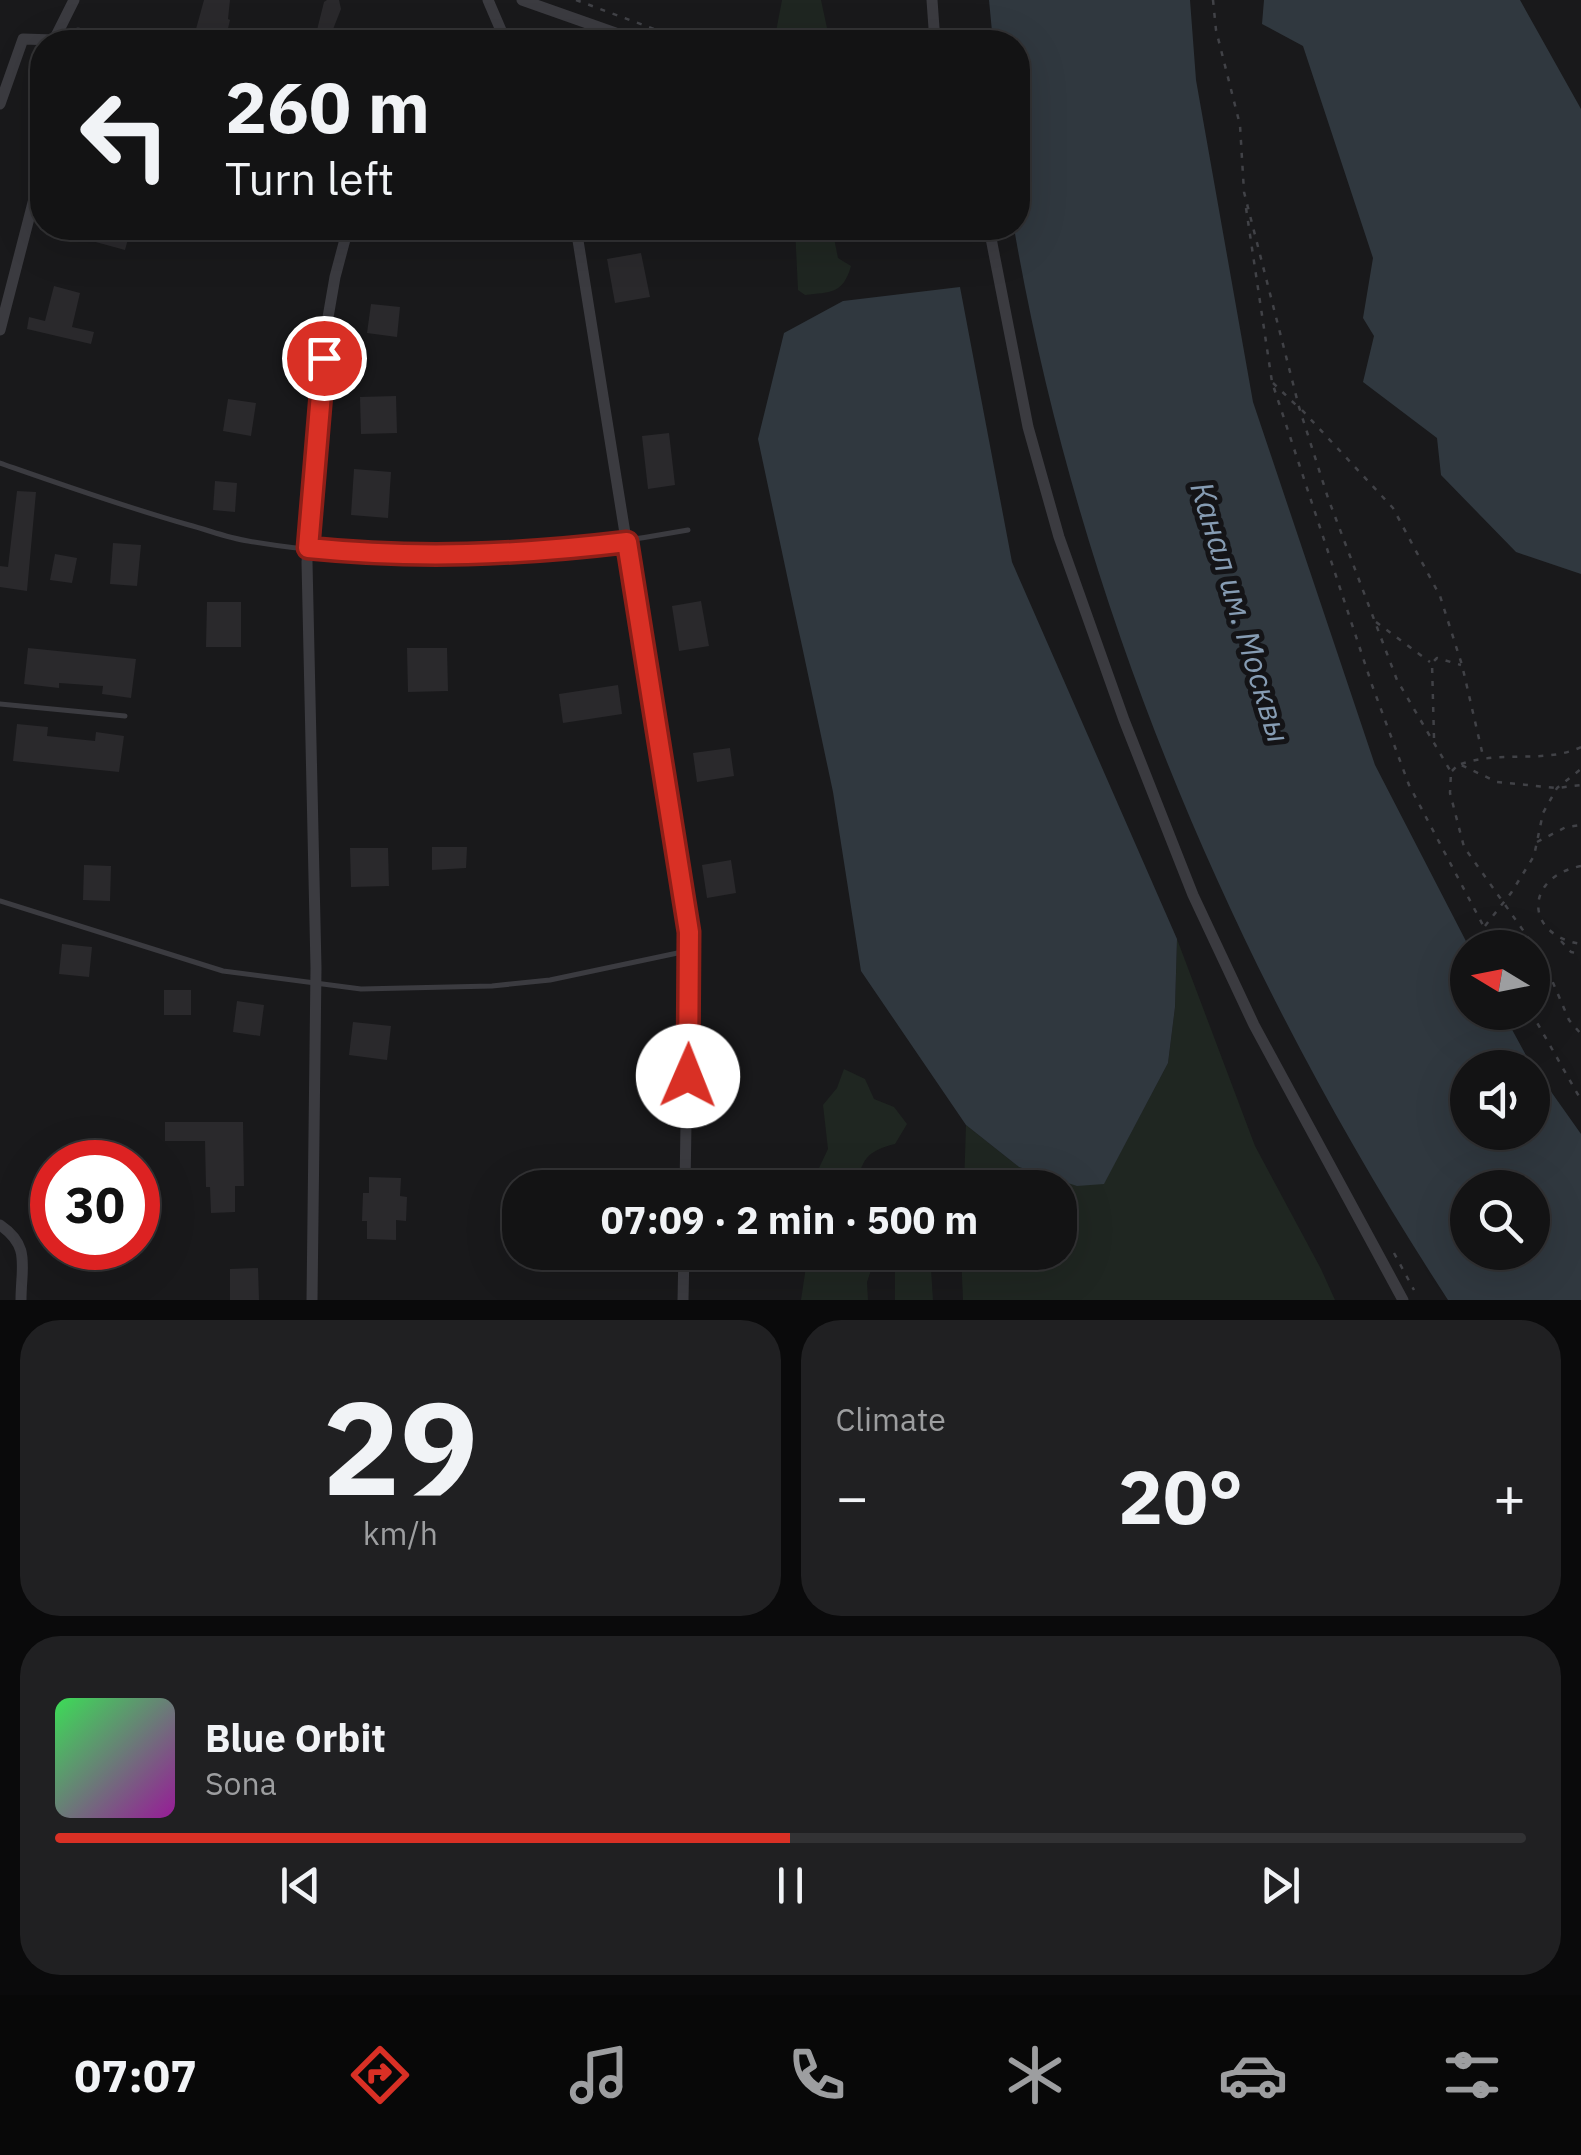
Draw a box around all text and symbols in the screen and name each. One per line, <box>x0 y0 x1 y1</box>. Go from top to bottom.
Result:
text: 260 m <box>225 61 430 152</box>
icon: left <box>60 70 190 200</box>
text: Turn left <box>225 149 394 207</box>
pin <box>282 316 367 401</box>
icon: arrive <box>297 331 352 386</box>
water label: Канал им. Москвы <box>1181 476 1301 748</box>
north arrow <box>1450 930 1550 1030</box>
map controls <box>1450 930 1550 1270</box>
position arrow <box>636 1024 740 1128</box>
button: sound <box>1450 1050 1550 1150</box>
speed limit sign: 30 <box>30 1140 160 1270</box>
button: search <box>1450 1170 1550 1270</box>
text: 07:09 · 2 min · 500 m <box>601 1195 978 1244</box>
text: 29 <box>322 1362 478 1531</box>
text: Climate <box>836 1398 946 1440</box>
text: 20° <box>1118 1447 1243 1545</box>
text: − <box>836 1461 869 1532</box>
text: + <box>1493 1461 1526 1532</box>
text: km/h <box>363 1512 438 1554</box>
text: Blue Orbit <box>205 1713 386 1762</box>
text: Sona <box>205 1762 277 1804</box>
icon: previous <box>273 1858 328 1913</box>
icon: pause <box>763 1858 818 1913</box>
icon: next <box>1253 1858 1308 1913</box>
icon: directions <box>345 2040 415 2110</box>
icon: music <box>564 2040 634 2110</box>
icon: phone <box>782 2040 852 2110</box>
icon: climate <box>1000 2040 1070 2110</box>
icon: car <box>1218 2040 1288 2110</box>
icon: filters <box>1437 2040 1507 2110</box>
text: 07:07 <box>74 2046 197 2104</box>

